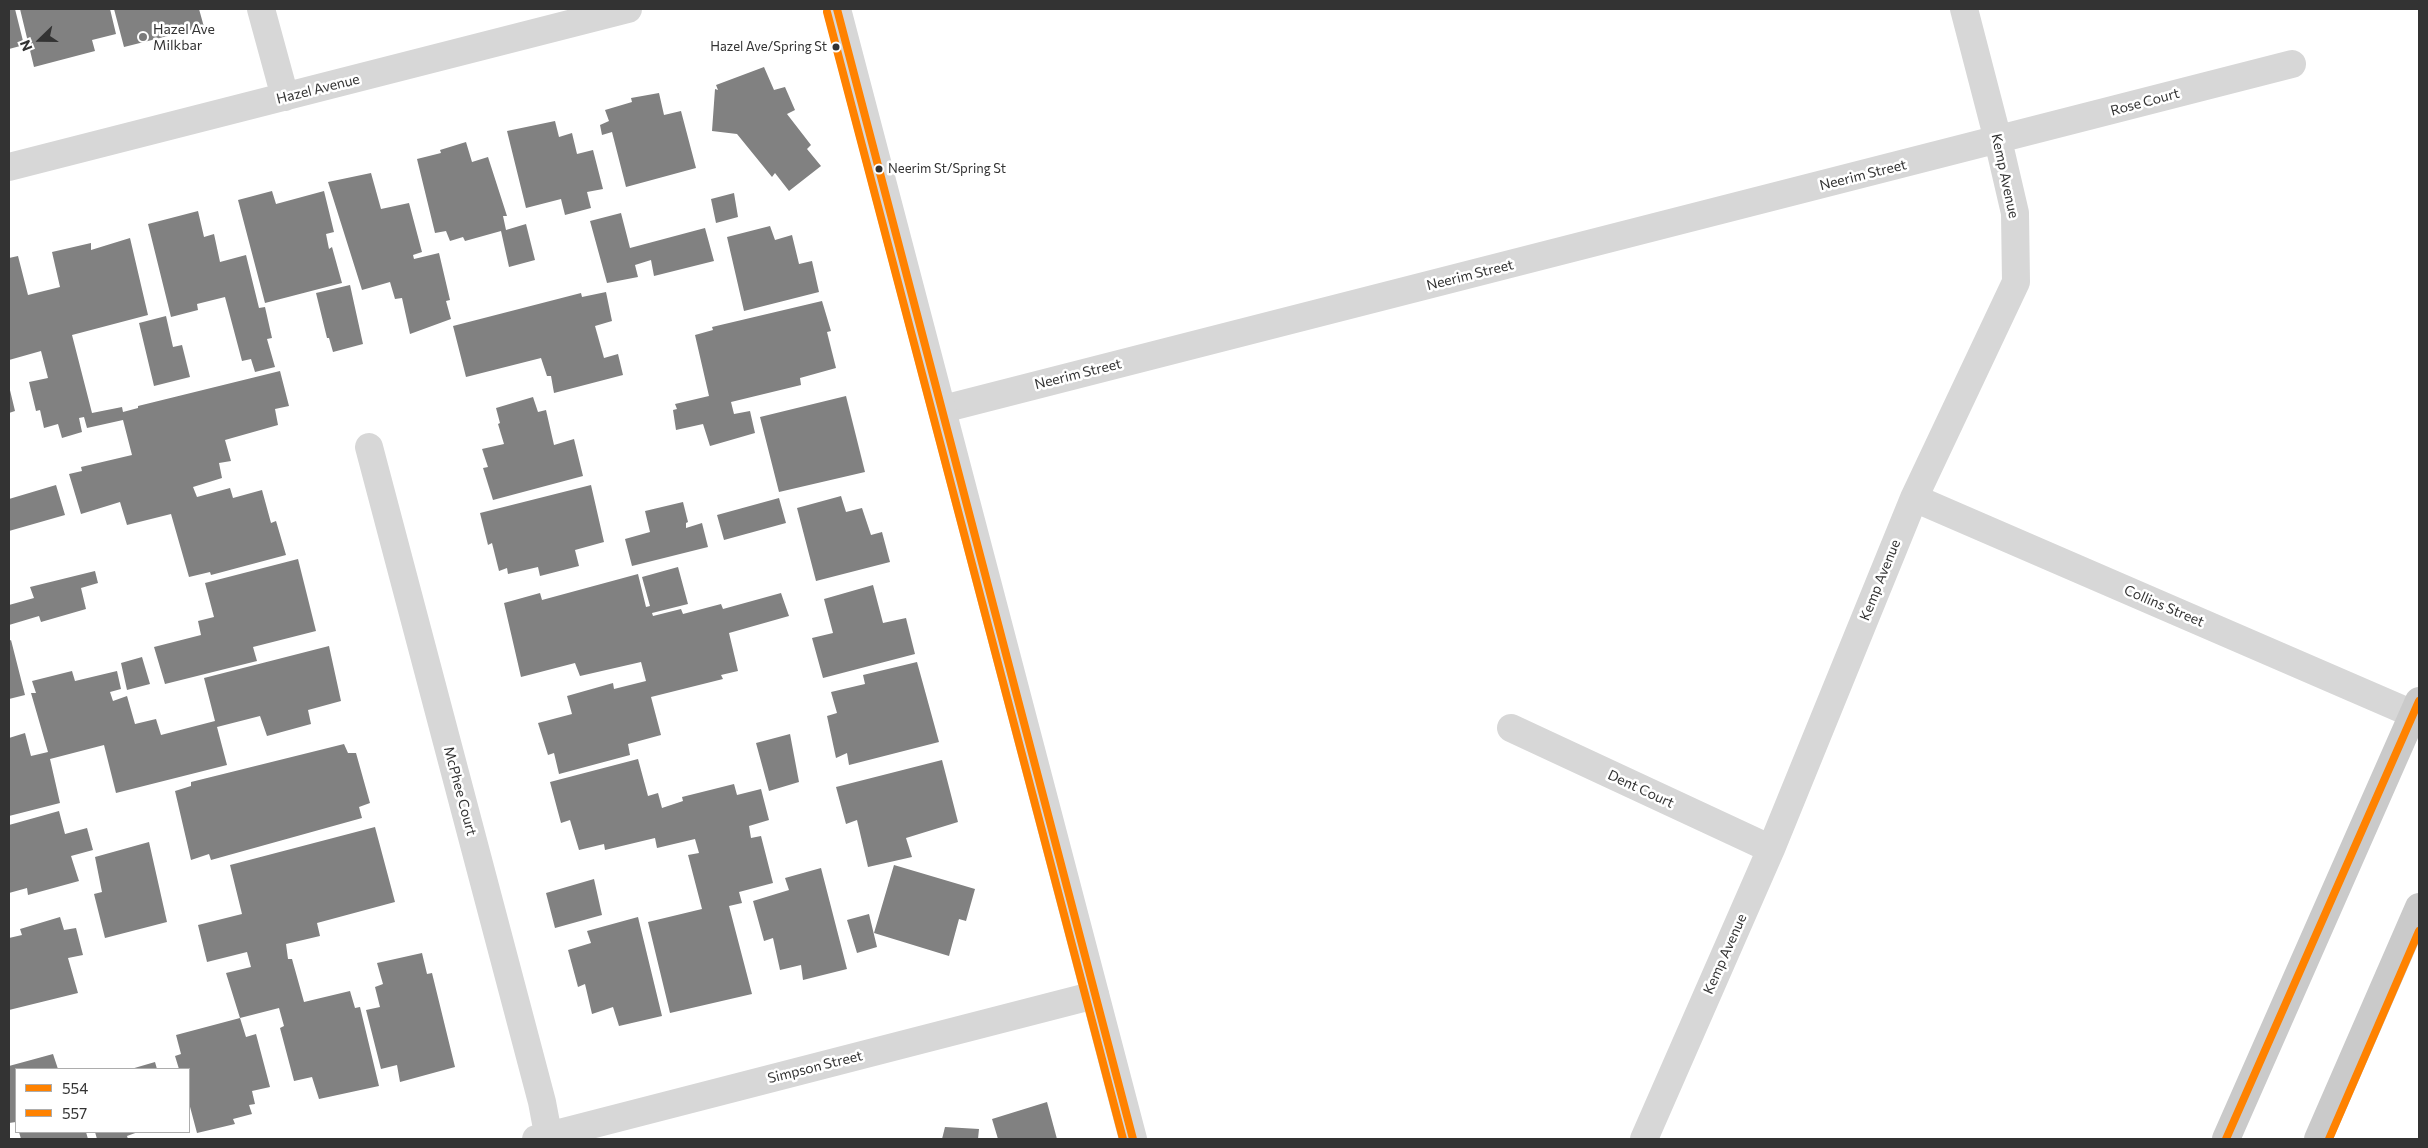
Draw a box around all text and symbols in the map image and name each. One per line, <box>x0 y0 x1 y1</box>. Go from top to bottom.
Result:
north arrow <box>15 15 65 65</box>
place label: Hazel Ave Milkbar <box>153 21 215 54</box>
marker: Hazel Ave Milkbar <box>137 31 149 43</box>
text: N <box>16 38 35 54</box>
place label: Hazel Ave/Spring St <box>710 39 827 55</box>
marker: Hazel Ave/Spring St <box>831 42 841 52</box>
street label: Hazel Avenue <box>275 71 361 107</box>
street label: Rose Court <box>2109 85 2181 119</box>
street label: Kemp Avenue <box>1988 132 2022 220</box>
street label: Neerim Street <box>1818 156 1908 194</box>
place label: Neerim St/Spring St <box>888 161 1006 177</box>
marker: Neerim St/Spring St <box>874 164 884 174</box>
street label: Neerim Street <box>1425 256 1515 294</box>
street label: Neerim Street <box>1033 355 1123 393</box>
street label: Kemp Avenue <box>1856 537 1904 623</box>
street label: Collins Street <box>2121 582 2207 630</box>
street label: McPhee Court <box>440 745 480 837</box>
street label: Dent Court <box>1605 766 1677 812</box>
street label: Kemp Avenue <box>1700 911 1750 997</box>
street label: Simpson Street <box>766 1047 864 1087</box>
legend <box>15 1068 190 1133</box>
text: 554 <box>62 1079 88 1097</box>
text: 557 <box>62 1104 87 1122</box>

